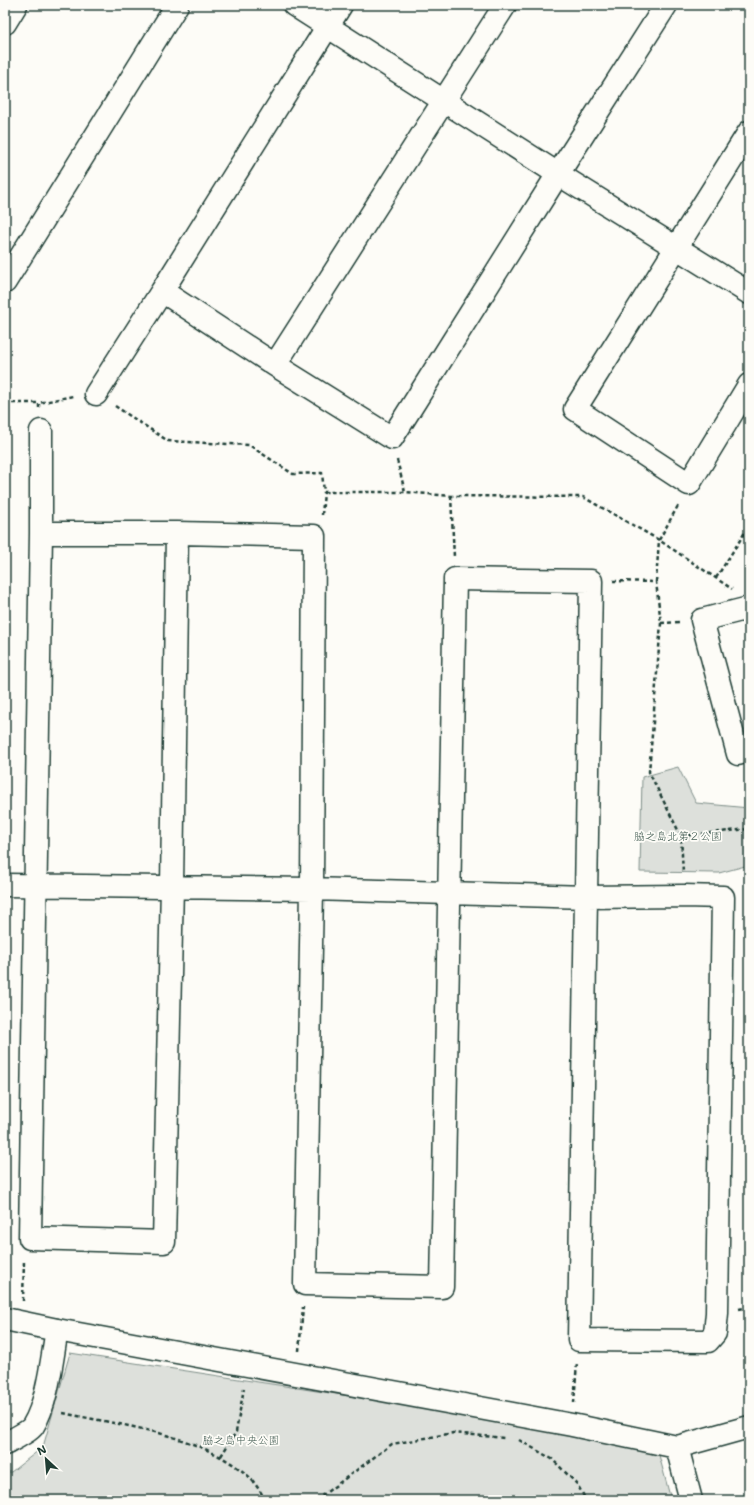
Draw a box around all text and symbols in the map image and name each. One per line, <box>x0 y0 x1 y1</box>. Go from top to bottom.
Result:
park label: 脇之島北第２公園 <box>634 829 722 844</box>
park label: 脇之島中央公園 <box>203 1433 280 1448</box>
north arrow <box>26 1439 66 1479</box>
text: N <box>35 1442 49 1459</box>

